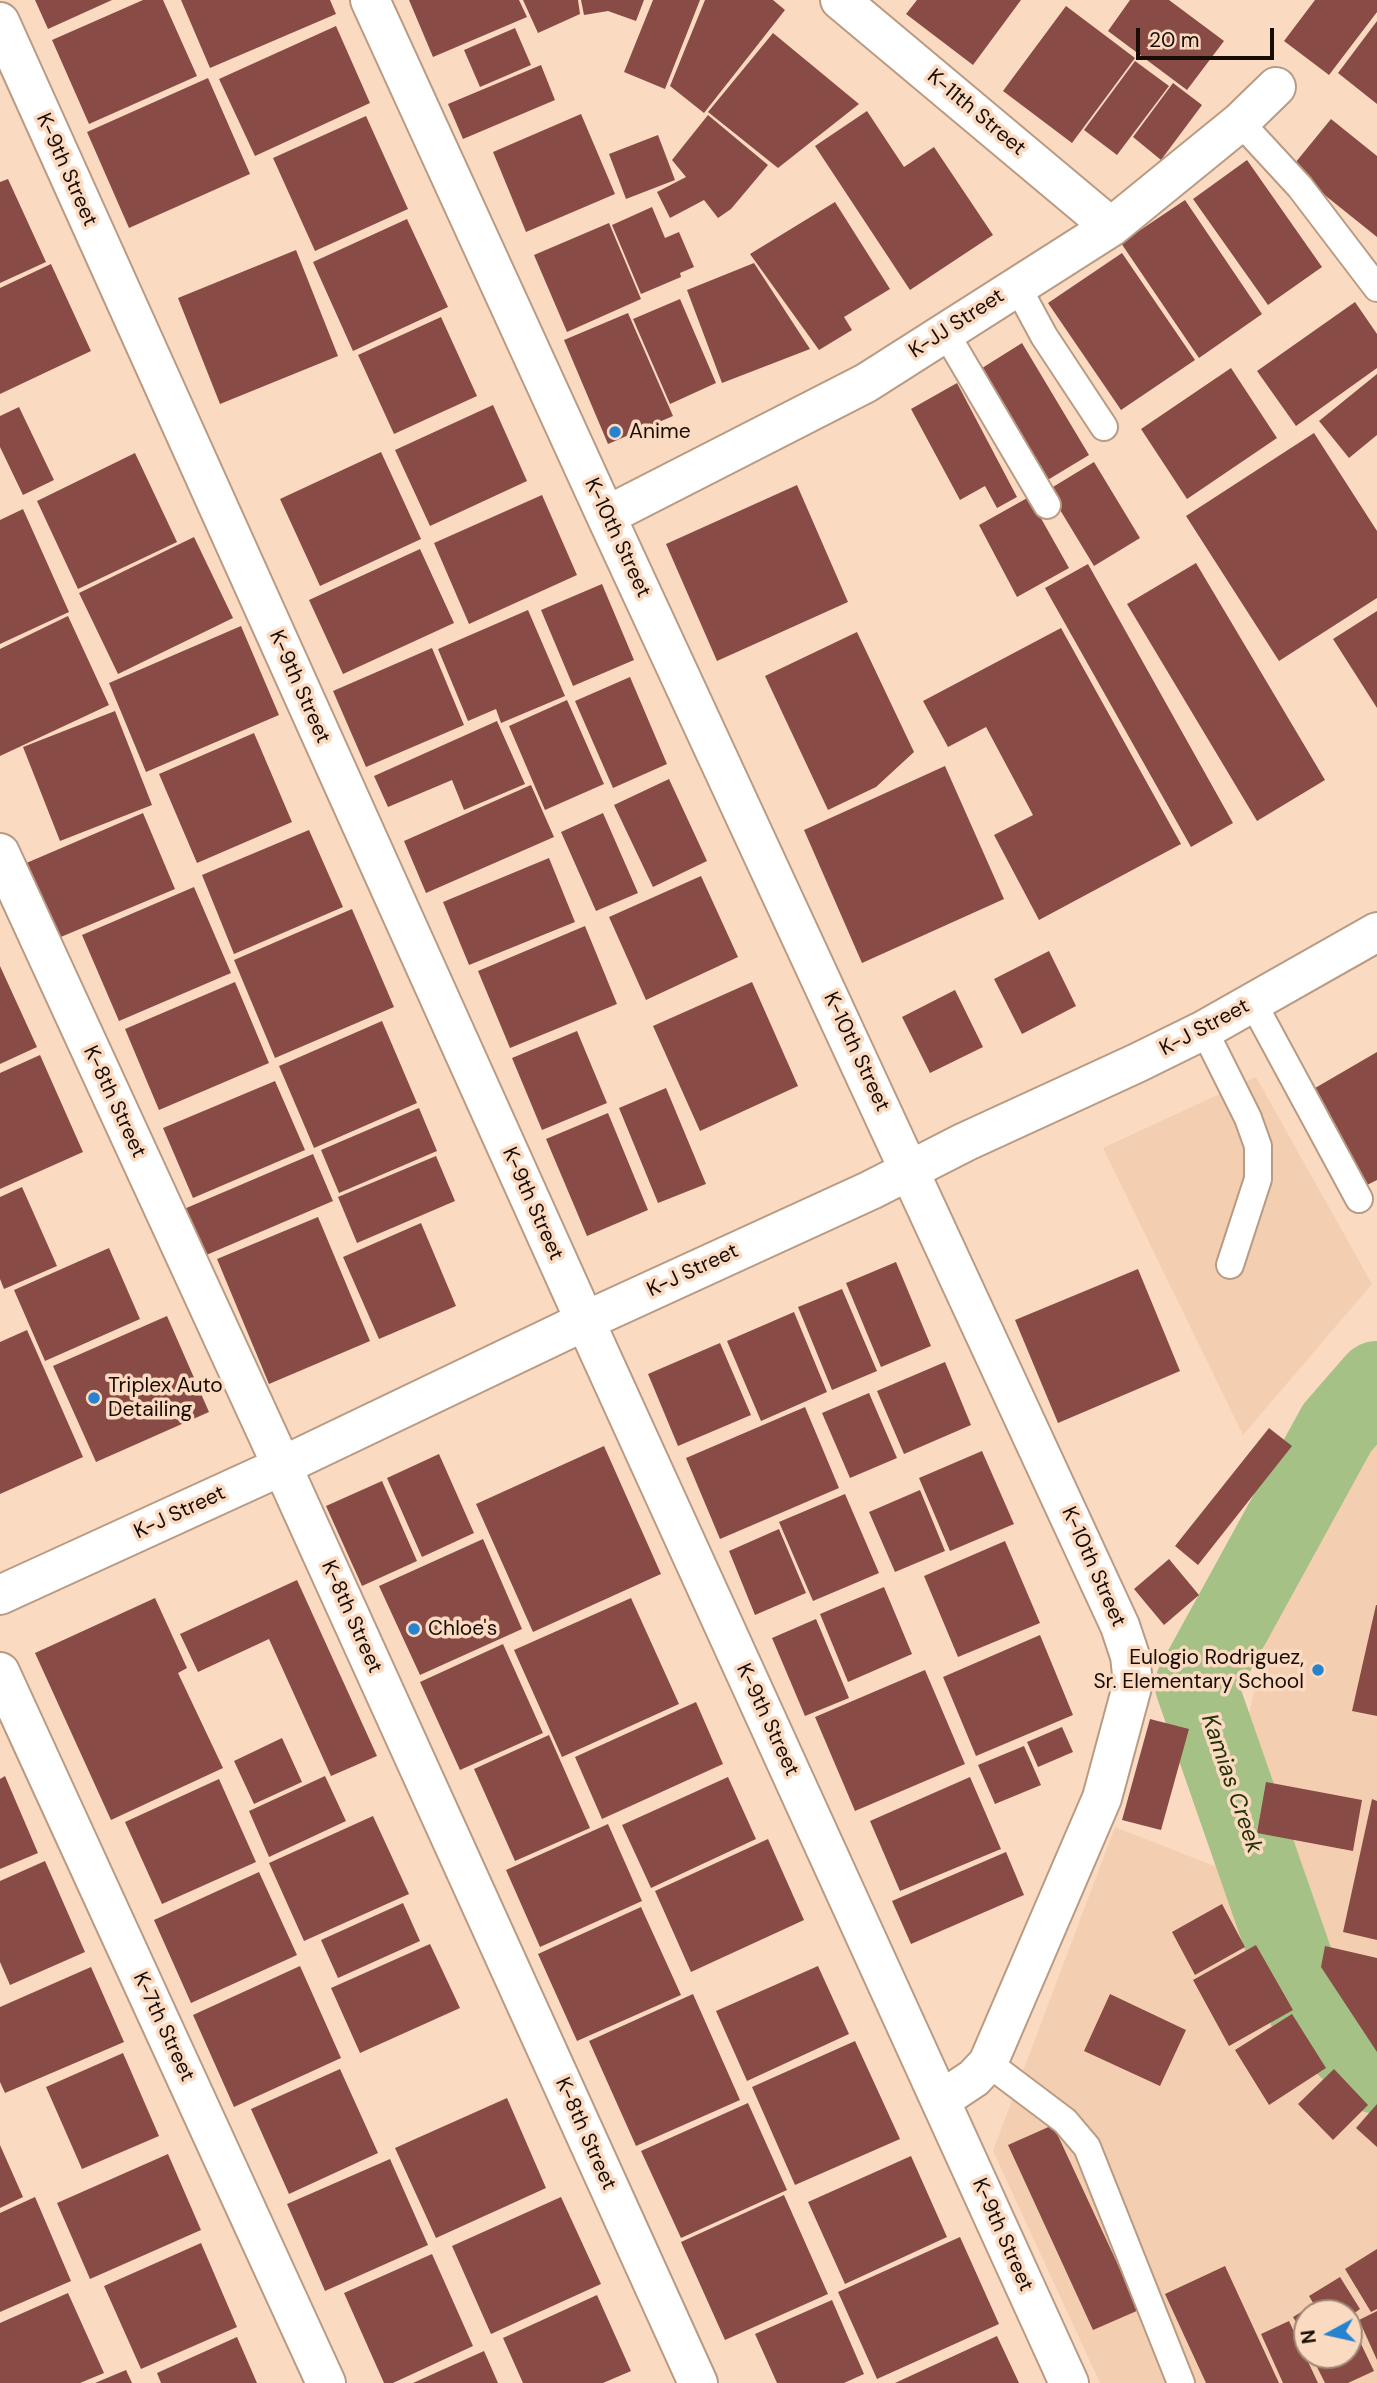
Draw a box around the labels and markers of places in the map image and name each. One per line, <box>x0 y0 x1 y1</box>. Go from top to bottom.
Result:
place label: Anime <box>629 419 691 445</box>
marker: Anime <box>607 424 623 440</box>
place label: Triplex Auto Detailing <box>108 1373 223 1423</box>
marker: Triplex Auto Detailing <box>86 1390 102 1406</box>
place label: Chloe's <box>428 1616 497 1642</box>
marker: Chloe's <box>406 1621 422 1637</box>
place label: Eulogio Rodriguez, Sr. Elementary School <box>1093 1645 1304 1695</box>
marker: Eulogio Rodriguez, Sr. Elementary School <box>1310 1662 1326 1678</box>

